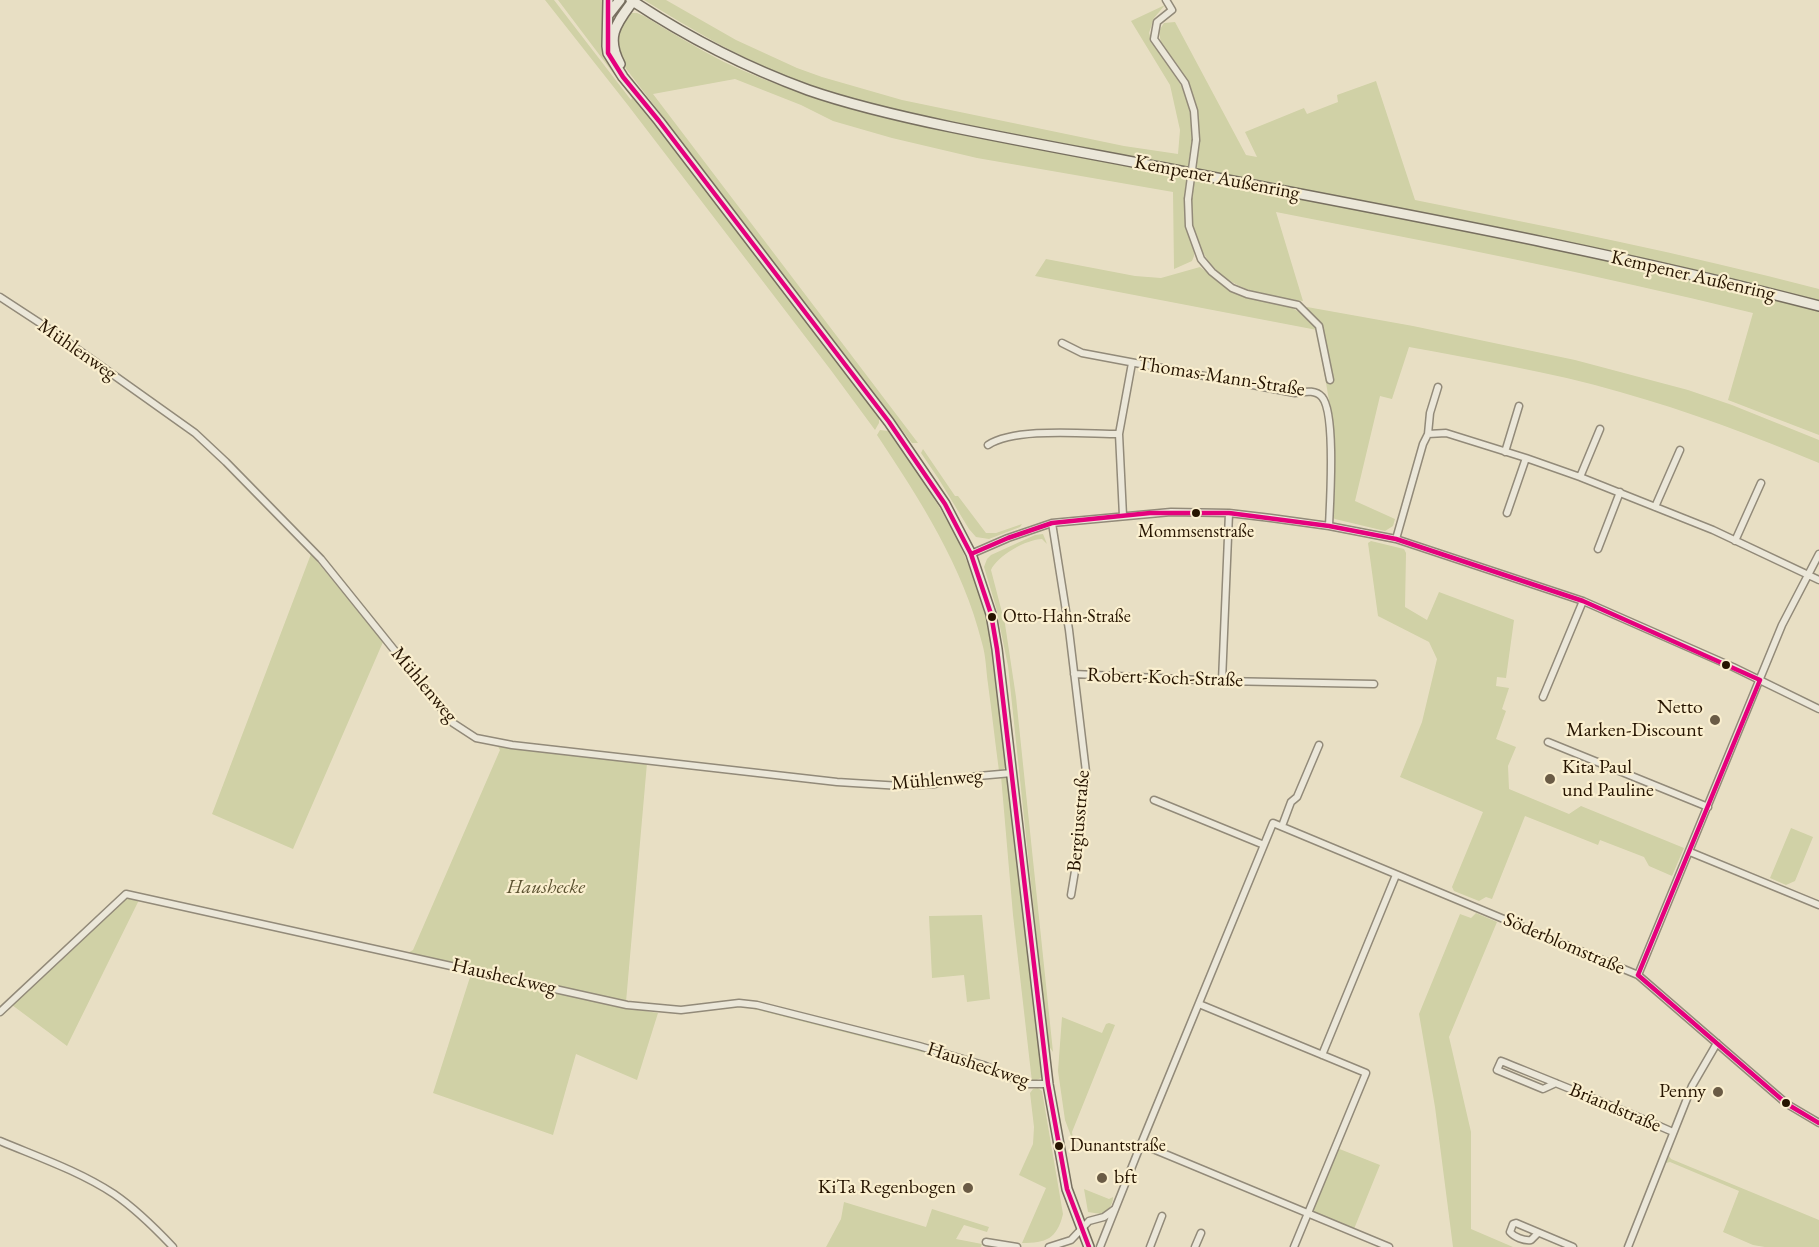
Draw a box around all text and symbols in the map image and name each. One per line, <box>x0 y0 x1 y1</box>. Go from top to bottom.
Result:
street label: Kempener Außenring <box>1132 150 1302 206</box>
street label: Kempener Außenring <box>1609 245 1777 307</box>
street label: Mühlenweg <box>33 314 121 386</box>
street label: Thomas-Mann-Straße <box>1135 352 1307 402</box>
marker: Mommsenstraße <box>1190 507 1202 519</box>
place label: Mommsenstraße <box>1138 521 1254 543</box>
place label: Otto-Hahn-Straße <box>1003 606 1131 628</box>
marker: Otto-Hahn-Straße <box>986 611 998 623</box>
street label: Mühlenweg <box>385 642 463 728</box>
unlabelled marker <box>1720 659 1732 671</box>
street label: Robert-Koch-Straße <box>1086 663 1244 693</box>
place label: Netto Marken-Discount <box>1566 696 1703 743</box>
marker: Netto Marken-Discount <box>1708 713 1722 727</box>
place label: Kita Paul und Pauline <box>1562 756 1654 803</box>
street label: Mühlenweg <box>891 764 983 796</box>
street label: Bergiusstraße <box>1063 769 1095 873</box>
marker: Kita Paul und Pauline <box>1543 772 1557 786</box>
park label: Haushecke <box>507 876 585 900</box>
street label: Söderblomstraße <box>1500 908 1628 980</box>
street label: Hausheckweg <box>450 953 558 1001</box>
street label: Hausheckweg <box>924 1037 1032 1093</box>
street label: Briandstraße <box>1566 1078 1664 1138</box>
place label: Penny <box>1659 1080 1706 1104</box>
marker: Penny <box>1711 1085 1725 1099</box>
unlabelled marker <box>1780 1097 1792 1109</box>
place label: Dunantstraße <box>1070 1135 1166 1157</box>
marker: Dunantstraße <box>1053 1140 1065 1152</box>
place label: bft <box>1114 1166 1137 1190</box>
marker: bft <box>1095 1171 1109 1185</box>
place label: KiTa Regenbogen <box>818 1176 956 1200</box>
marker: KiTa Regenbogen <box>961 1181 975 1195</box>

